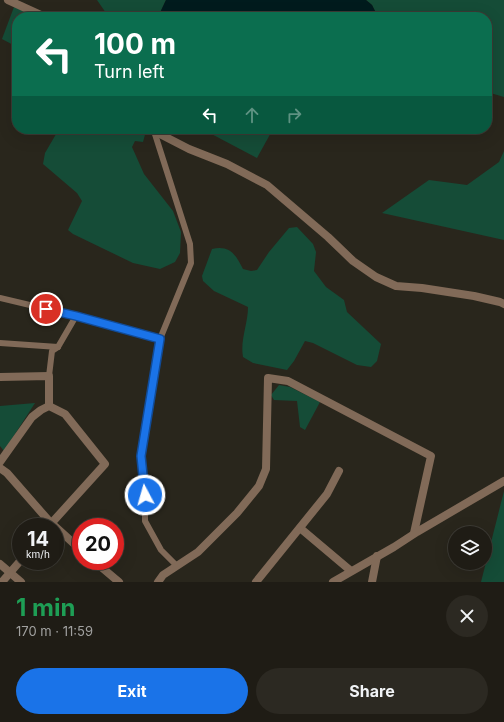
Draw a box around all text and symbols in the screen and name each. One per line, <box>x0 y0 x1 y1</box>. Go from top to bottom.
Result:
text: 100 m <box>94 27 176 61</box>
icon: left <box>28 28 80 80</box>
text: Turn left <box>94 61 164 82</box>
icon: left <box>199 104 221 126</box>
icon: ahead <box>241 104 263 126</box>
icon: right <box>283 104 305 126</box>
pin <box>29 292 63 326</box>
icon: arrive <box>35 298 57 320</box>
position arrow <box>124 474 166 516</box>
speed limit sign: 20 <box>72 518 124 570</box>
map controls <box>448 526 492 570</box>
button: layers <box>448 526 492 570</box>
text: 14 <box>27 527 49 551</box>
text: km/h <box>26 548 50 560</box>
text: 1 min <box>16 593 75 622</box>
button: close <box>446 595 488 637</box>
text: 170 m · 11:59 <box>16 623 93 639</box>
button: Exit <box>16 668 248 714</box>
button: Share <box>256 668 488 714</box>

